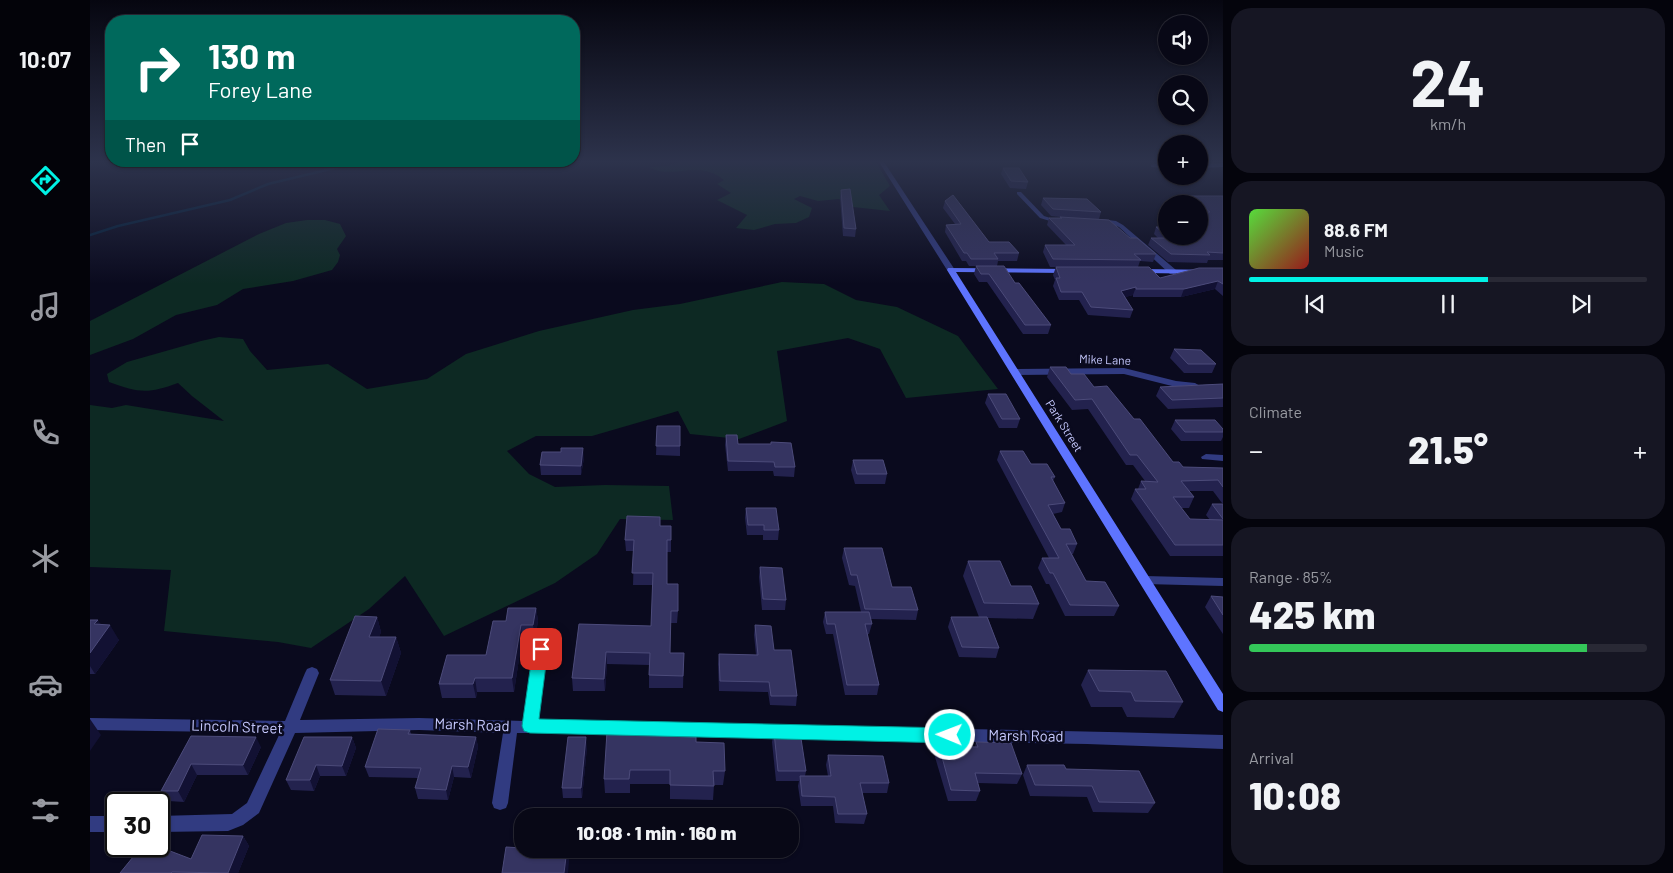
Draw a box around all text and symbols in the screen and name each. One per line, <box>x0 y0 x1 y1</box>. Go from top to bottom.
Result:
map controls <box>1158 15 1208 245</box>
button: sound <box>1158 15 1208 65</box>
text: 130 m <box>208 34 295 76</box>
icon: right <box>125 35 190 100</box>
text: 24 <box>1410 42 1486 120</box>
text: 10:07 <box>19 46 71 72</box>
button: search <box>1158 75 1208 125</box>
text: Forey Lane <box>208 76 313 102</box>
text: km/h <box>1430 114 1466 133</box>
icon: arrive <box>176 130 204 158</box>
text: Then <box>125 133 166 156</box>
button: + <box>1158 135 1208 185</box>
icon: directions <box>28 163 63 198</box>
button: − <box>1158 195 1208 245</box>
text: 88.6 FM <box>1324 218 1388 241</box>
text: Music <box>1324 241 1364 260</box>
icon: music <box>28 289 63 324</box>
icon: previous <box>1301 290 1329 318</box>
icon: pause <box>1434 290 1462 318</box>
icon: next <box>1567 290 1595 318</box>
street label: Mike Lane <box>1079 351 1131 367</box>
street label: Park Street <box>1043 397 1086 454</box>
text: Climate <box>1249 402 1302 421</box>
icon: phone <box>28 415 63 450</box>
text: 21.5° <box>1408 426 1488 472</box>
text: − <box>1249 433 1263 467</box>
text: + <box>1633 433 1647 467</box>
icon: climate <box>28 541 63 576</box>
text: Range · 85% <box>1249 567 1333 586</box>
text: 425 km <box>1249 591 1375 637</box>
pin <box>520 628 562 670</box>
icon: arrive <box>527 635 555 663</box>
icon: car <box>28 667 63 702</box>
position arrow <box>923 708 975 760</box>
street label: Marsh Road <box>434 714 510 734</box>
street label: Lincoln Street <box>191 715 283 737</box>
street label: Marsh Road <box>988 725 1064 745</box>
text: Arrival <box>1249 748 1294 767</box>
text: 10:08 <box>1249 772 1341 818</box>
speed limit sign: 30 <box>105 792 170 857</box>
icon: filters <box>28 793 63 828</box>
text: 10:08 · 1 min · 160 m <box>577 821 736 844</box>

